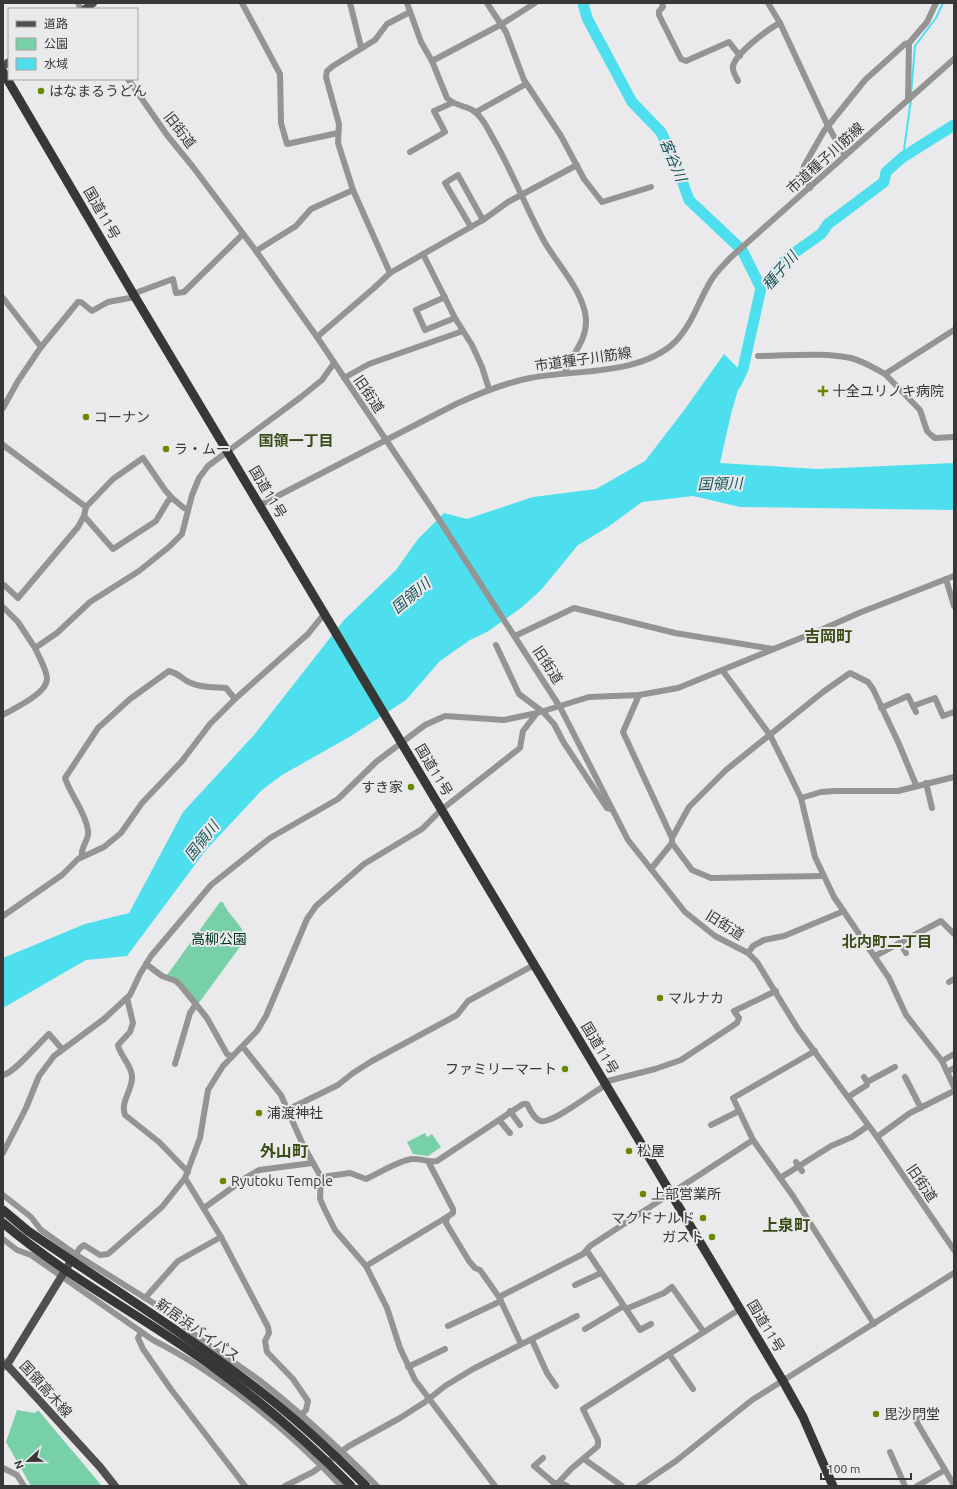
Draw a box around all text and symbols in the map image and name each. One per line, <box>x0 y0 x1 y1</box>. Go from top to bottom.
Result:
legend <box>8 8 138 80</box>
text: 道路 <box>44 17 68 30</box>
text: 公園 <box>44 37 68 50</box>
text: 水域 <box>44 57 68 70</box>
place label: はなまるうどん <box>49 83 147 99</box>
marker: はなまるうどん <box>36 86 46 96</box>
street label: 旧街道 <box>161 109 199 151</box>
street label: 市道種子川筋線 <box>783 119 867 197</box>
water label: 客谷川 <box>657 136 691 186</box>
street label: 国道11号 <box>81 184 123 242</box>
water label: 種子川 <box>758 247 802 293</box>
street label: 市道種子川筋線 <box>533 344 633 374</box>
street label: 旧街道 <box>351 372 387 416</box>
place label: 十全ユリノキ病院 <box>832 383 944 399</box>
marker: 十全ユリノキ病院 <box>817 385 829 397</box>
place label: コーナン <box>94 409 150 425</box>
marker: コーナン <box>81 412 91 422</box>
district label: 国領一丁目 <box>258 432 334 449</box>
place label: ラ・ムー <box>174 441 230 457</box>
marker: ラ・ムー <box>161 444 171 454</box>
street label: 国道11号 <box>246 463 290 521</box>
water label: 国領川 <box>697 475 745 492</box>
water label: 国領川 <box>388 573 435 617</box>
district label: 吉岡町 <box>804 627 852 645</box>
street label: 旧街道 <box>530 643 566 687</box>
street label: 国道11号 <box>412 741 456 799</box>
place label: すき家 <box>361 779 403 795</box>
marker: すき家 <box>406 782 416 792</box>
water label: 国領川 <box>181 816 223 864</box>
street label: 旧街道 <box>703 907 747 943</box>
park label: 高柳公園 <box>191 931 247 947</box>
district label: 北内町二丁目 <box>842 933 932 950</box>
place label: マルナカ <box>668 990 724 1006</box>
marker: マルナカ <box>655 993 665 1003</box>
street label: 国道11号 <box>578 1019 622 1077</box>
place label: ファミリーマート <box>445 1061 557 1077</box>
marker: ファミリーマート <box>560 1064 570 1074</box>
place label: 浦渡神社 <box>267 1105 323 1121</box>
marker: 浦渡神社 <box>254 1108 264 1118</box>
district label: 外山町 <box>260 1142 308 1160</box>
place label: 松屋 <box>637 1143 665 1159</box>
marker: 松屋 <box>624 1146 634 1156</box>
street label: 旧街道 <box>904 1161 940 1205</box>
place label: Ryutoku Temple <box>231 1173 333 1189</box>
marker: Ryutoku Temple <box>218 1176 228 1186</box>
place label: 上部営業所 <box>651 1186 721 1202</box>
marker: 上部営業所 <box>638 1189 648 1199</box>
place label: マクドナルド <box>611 1210 695 1226</box>
marker: マクドナルド <box>698 1213 708 1223</box>
district label: 上泉町 <box>762 1216 810 1234</box>
place label: ガスト <box>662 1229 704 1245</box>
marker: ガスト <box>707 1232 717 1242</box>
street label: 新居浜バイパス <box>153 1295 243 1365</box>
street label: 国道11号 <box>744 1297 788 1355</box>
street label: 国領高木線 <box>17 1358 75 1420</box>
place label: 毘沙門堂 <box>884 1406 940 1422</box>
marker: 毘沙門堂 <box>871 1409 881 1419</box>
north arrow <box>8 1441 48 1481</box>
scale bar <box>821 1455 911 1481</box>
text: N <box>12 1459 26 1471</box>
text: 100 m <box>827 1462 860 1475</box>

